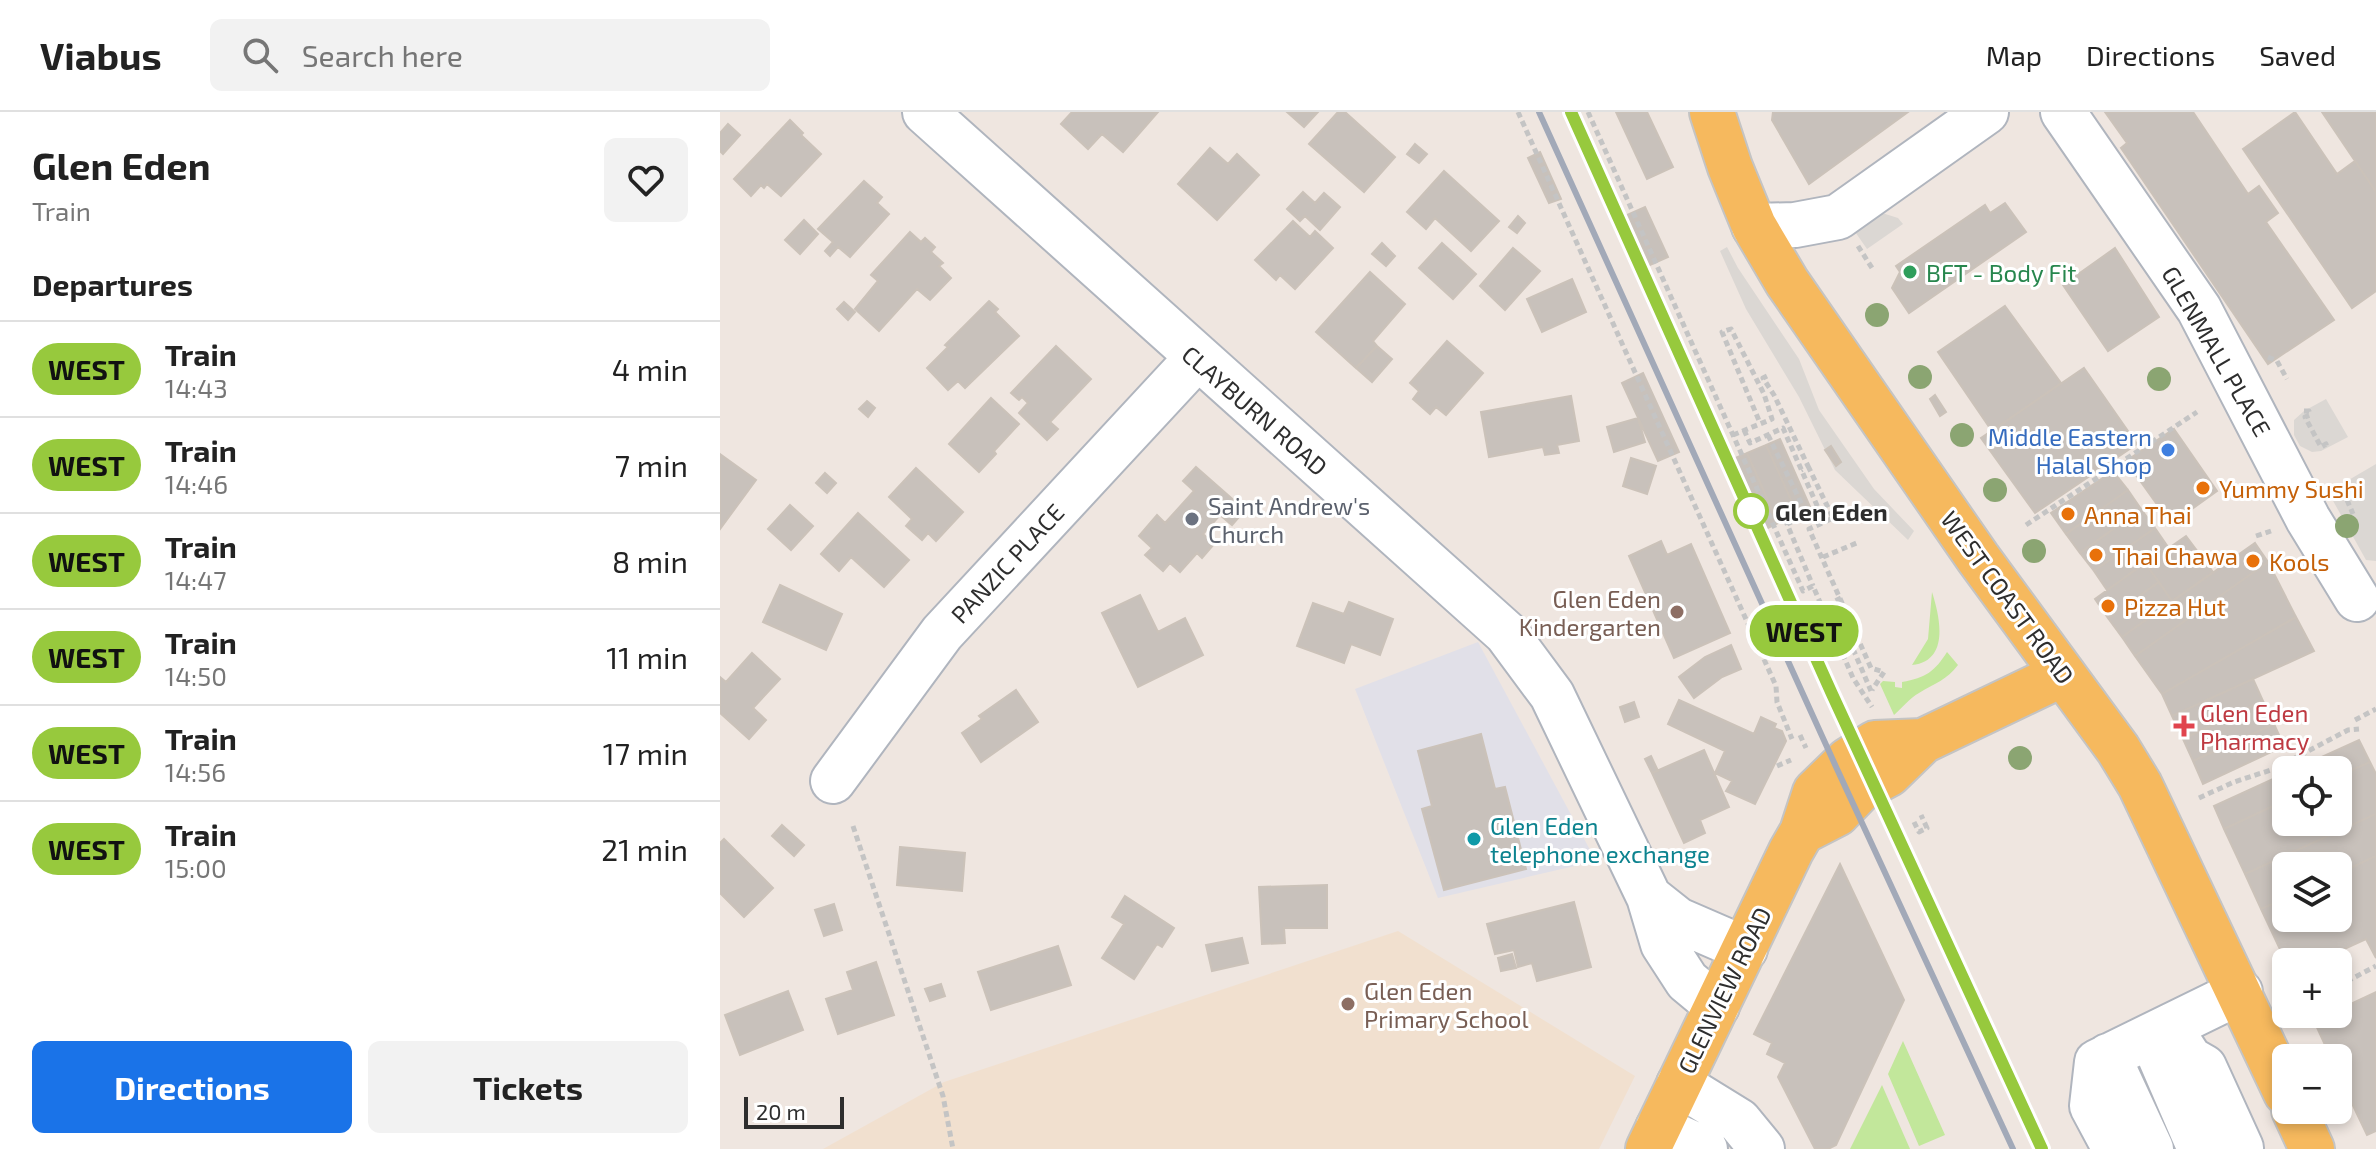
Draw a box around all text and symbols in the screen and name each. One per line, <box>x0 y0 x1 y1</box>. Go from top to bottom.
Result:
search box <box>210 19 770 91</box>
text: Viabus <box>40 32 162 78</box>
icon: search <box>238 33 282 77</box>
text: Search here <box>302 37 463 73</box>
text: Map <box>1986 38 2042 72</box>
text: Directions <box>2086 38 2215 72</box>
text: Saved <box>2259 38 2336 72</box>
button: heart <box>604 138 688 222</box>
text: Glen Eden <box>32 142 211 188</box>
text: Train <box>32 195 91 226</box>
place label: BFT - Body Fit <box>1926 258 2077 287</box>
street label: GLENMALL PLACE <box>2157 261 2277 441</box>
marker: BFT - Body Fit <box>1901 263 1919 281</box>
text: Departures <box>32 266 193 302</box>
text: Train <box>165 336 237 372</box>
street label: CLAYBURN ROAD <box>1176 339 1334 481</box>
text: 4 min <box>612 351 688 387</box>
text: WEST <box>48 352 125 386</box>
text: 14:43 <box>165 372 228 403</box>
place label: Middle Eastern Halal Shop <box>1988 422 2152 479</box>
text: Train <box>165 432 237 468</box>
marker: Middle Eastern Halal Shop <box>2159 441 2177 459</box>
text: 7 min <box>615 447 688 483</box>
text: WEST <box>48 448 125 482</box>
text: 14:46 <box>165 468 228 499</box>
place label: Yummy Sushi <box>2219 474 2364 503</box>
marker: Yummy Sushi <box>2194 479 2212 497</box>
place label: Saint Andrew's Church <box>1208 491 1370 548</box>
marker: Glen Eden <box>1734 494 1768 528</box>
street label: PANZIC PLACE <box>944 497 1070 629</box>
place label: Glen Eden <box>1775 497 1888 526</box>
place label: Anna Thai <box>2084 500 2192 529</box>
street label: WEST COAST ROAD <box>1936 505 2080 689</box>
marker: Anna Thai <box>2059 505 2077 523</box>
marker: Saint Andrew's Church <box>1183 510 1201 528</box>
text: Train <box>165 528 237 564</box>
place label: Thai Chawa <box>2112 541 2238 570</box>
text: 8 min <box>612 543 688 579</box>
text: WEST <box>48 544 125 578</box>
marker: Thai Chawa <box>2087 546 2105 564</box>
place label: Kools <box>2269 547 2329 576</box>
marker: Kools <box>2244 552 2262 570</box>
text: 14:47 <box>165 564 227 595</box>
place label: Glen Eden Kindergarten <box>1519 584 1661 641</box>
place label: Pizza Hut <box>2124 592 2226 621</box>
marker: Pizza Hut <box>2099 597 2117 615</box>
marker: Glen Eden Kindergarten <box>1668 603 1686 621</box>
line badge: WEST <box>1748 605 1860 657</box>
text: WEST <box>1766 614 1842 648</box>
text: Train <box>165 624 237 660</box>
text: 11 min <box>606 639 688 675</box>
text: WEST <box>48 640 125 674</box>
text: 14:50 <box>165 660 227 691</box>
place label: Glen Eden Pharmacy <box>2200 698 2310 755</box>
marker: Glen Eden Pharmacy <box>2175 717 2193 735</box>
text: Train <box>165 720 237 756</box>
text: 17 min <box>603 735 688 771</box>
text: WEST <box>48 736 125 770</box>
text: 14:56 <box>165 756 226 787</box>
map controls <box>2272 756 2352 1124</box>
button: locate <box>2272 756 2352 836</box>
place label: Glen Eden telephone exchange <box>1490 811 1710 868</box>
text: Train <box>165 816 237 852</box>
marker: Glen Eden telephone exchange <box>1465 830 1483 848</box>
text: 21 min <box>601 831 688 867</box>
text: WEST <box>48 832 125 866</box>
text: 15:00 <box>165 852 227 883</box>
button: layers <box>2272 852 2352 932</box>
street label: GLENVIEW ROAD <box>1671 902 1777 1078</box>
button: + <box>2272 948 2352 1028</box>
place label: Glen Eden Primary School <box>1364 976 1529 1033</box>
marker: Glen Eden Primary School <box>1339 995 1357 1013</box>
button: Directions <box>32 1041 352 1133</box>
button: Tickets <box>368 1041 688 1133</box>
button: − <box>2272 1044 2352 1124</box>
scale bar <box>744 1093 844 1129</box>
text: 20 m <box>756 1098 806 1124</box>

